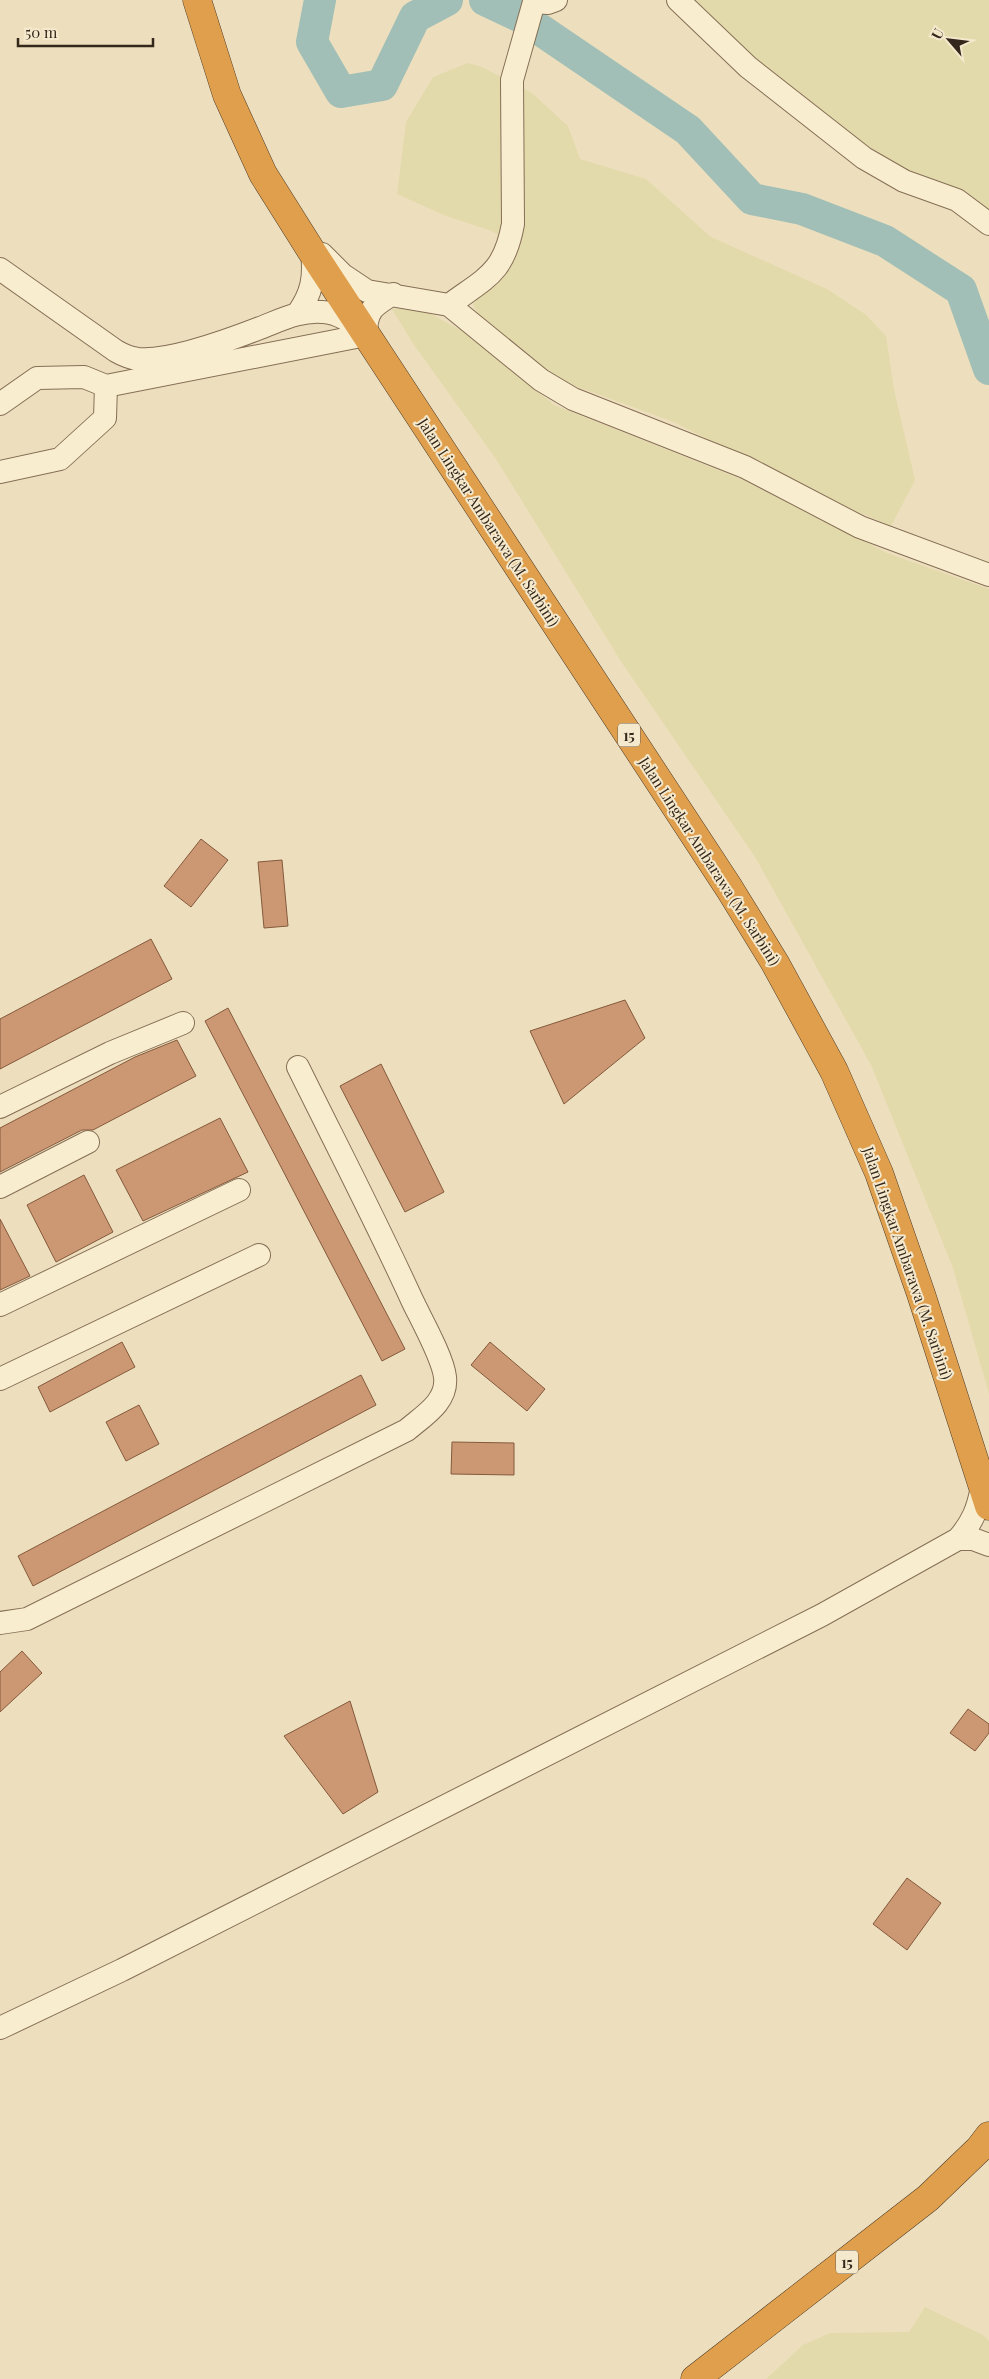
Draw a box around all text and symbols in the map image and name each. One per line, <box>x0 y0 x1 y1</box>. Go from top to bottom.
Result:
scale bar <box>18 15 152 47</box>
north arrow <box>924 15 974 65</box>
text: 50 m <box>25 22 58 42</box>
text: U <box>926 25 948 42</box>
street label: Jalan Lingkar Ambarawa (M. Sarbini) <box>413 413 564 630</box>
road number: 15 <box>618 724 640 746</box>
street label: Jalan Lingkar Ambarawa (M. Sarbini) <box>634 752 785 969</box>
street label: Jalan Lingkar Ambarawa (M. Sarbini) <box>858 1143 957 1382</box>
road number: 15 <box>836 2250 858 2274</box>

